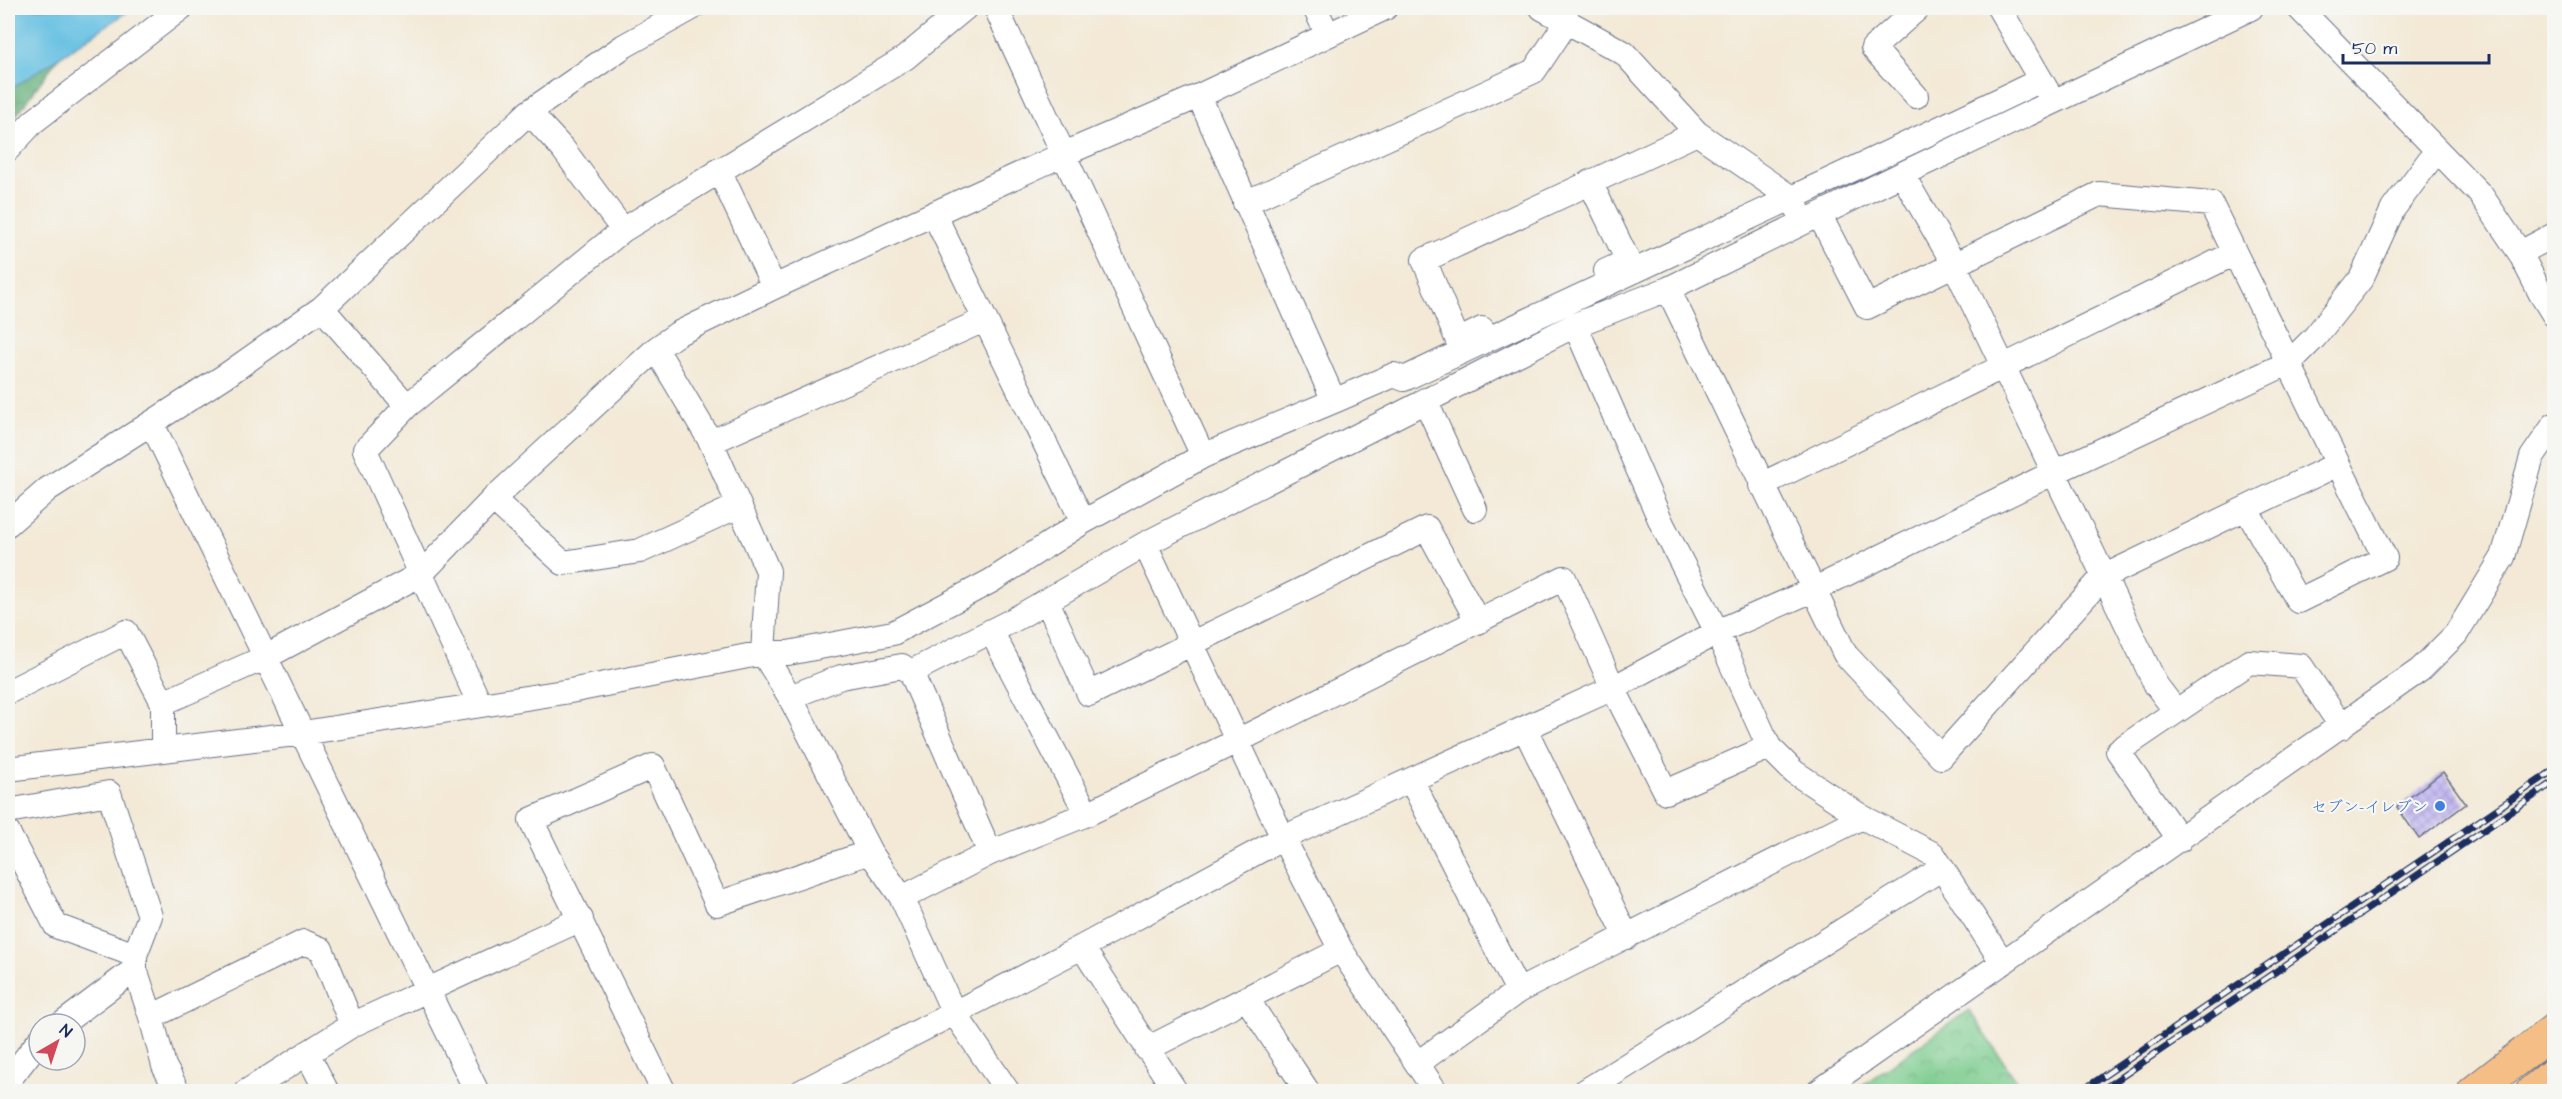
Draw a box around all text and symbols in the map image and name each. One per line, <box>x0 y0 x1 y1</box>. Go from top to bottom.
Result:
scale bar <box>2343 27 2488 65</box>
text: 50 m <box>2352 36 2397 61</box>
place label: セブン-イレブン <box>2311 796 2428 818</box>
marker: セブン-イレブン <box>2433 799 2447 813</box>
north arrow <box>27 1012 87 1072</box>
text: N <box>55 1019 77 1043</box>

